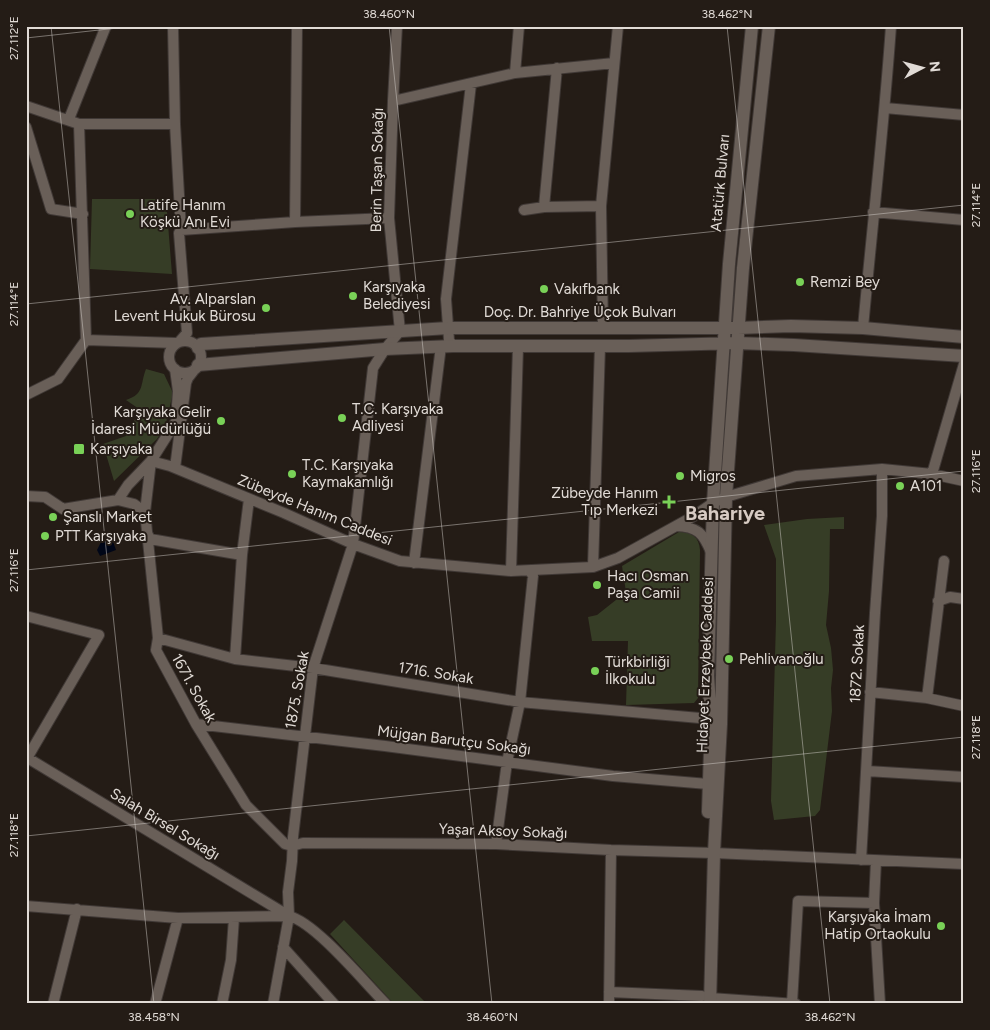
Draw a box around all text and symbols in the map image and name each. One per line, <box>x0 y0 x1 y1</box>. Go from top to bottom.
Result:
text: 38.460°N <box>363 7 415 21</box>
text: 38.462°N <box>701 7 753 21</box>
text: 27.112°E <box>7 16 21 60</box>
north arrow <box>898 42 948 92</box>
text: N <box>925 60 943 73</box>
street label: Berin Taşan Sokağı <box>367 107 387 233</box>
street label: Atatürk Bulvarı <box>707 133 733 233</box>
text: 27.114°E <box>969 183 983 227</box>
place label: Latife Hanım Köşkü Anı Evi <box>140 196 230 231</box>
marker: Latife Hanım Köşkü Anı Evi <box>124 208 136 220</box>
place label: Remzi Bey <box>810 273 880 291</box>
marker: Remzi Bey <box>794 276 806 288</box>
place label: Karşıyaka Belediyesi <box>363 278 431 313</box>
place label: Vakıfbank <box>554 280 621 298</box>
text: 27.114°E <box>7 282 21 326</box>
marker: Vakıfbank <box>538 283 550 295</box>
place label: Av. Alparslan Levent Hukuk Bürosu <box>114 290 256 325</box>
marker: Karşıyaka Belediyesi <box>347 290 359 302</box>
marker: Av. Alparslan Levent Hukuk Bürosu <box>260 302 272 314</box>
street label: Doç. Dr. Bahriye Üçok Bulvarı <box>484 303 676 321</box>
place label: T.C. Karşıyaka Adliyesi <box>352 400 443 435</box>
place label: Karşıyaka Gelir İdaresi Müdürlüğü <box>91 403 211 438</box>
marker: T.C. Karşıyaka Adliyesi <box>336 412 348 424</box>
marker: Karşıyaka Gelir İdaresi Müdürlüğü <box>215 415 227 427</box>
place label: Karşıyaka <box>90 440 152 458</box>
marker: Karşıyaka <box>72 442 86 456</box>
text: 27.116°E <box>969 449 983 493</box>
place label: T.C. Karşıyaka Kaymakamlığı <box>302 456 393 491</box>
place label: Migros <box>690 467 736 485</box>
marker: T.C. Karşıyaka Kaymakamlığı <box>286 468 298 480</box>
marker: Migros <box>674 470 686 482</box>
street label: Zübeyde Hanım Caddesi <box>235 471 395 549</box>
place label: A101 <box>910 477 942 495</box>
marker: A101 <box>894 480 906 492</box>
place label: Zübeyde Hanım Tıp Merkezi <box>551 484 658 519</box>
marker: Zübeyde Hanım Tıp Merkezi <box>662 495 676 509</box>
district label: Bahariye <box>685 501 765 525</box>
place label: Şanslı Market <box>63 508 152 526</box>
marker: Şanslı Market <box>47 511 59 523</box>
place label: PTT Karşıyaka <box>55 527 146 545</box>
marker: PTT Karşıyaka <box>39 530 51 542</box>
text: 27.116°E <box>7 548 21 592</box>
place label: Hacı Osman Paşa Camii <box>607 567 689 602</box>
street label: Hidayet Erzeybek Caddesi <box>693 577 717 753</box>
marker: Hacı Osman Paşa Camii <box>591 579 603 591</box>
street label: 1872. Sokak <box>846 624 868 704</box>
street label: 1875. Sokak <box>281 649 313 730</box>
place label: Pehlivanoğlu <box>739 650 824 668</box>
street label: 1671. Sokak <box>168 651 221 726</box>
place label: Türkbirliği İlkokulu <box>605 653 670 688</box>
marker: Pehlivanoğlu <box>723 653 735 665</box>
street label: 1716. Sokak <box>397 658 476 688</box>
marker: Türkbirliği İlkokulu <box>589 665 601 677</box>
text: 27.118°E <box>969 715 983 759</box>
street label: Müjgan Barutçu Sokağı <box>376 722 532 758</box>
street label: Salah Birsel Sokağı <box>107 784 223 864</box>
text: 27.118°E <box>7 813 21 857</box>
street label: Yaşar Aksoy Sokağı <box>438 820 568 842</box>
place label: Karşıyaka İmam Hatip Ortaokulu <box>824 908 931 943</box>
marker: Karşıyaka İmam Hatip Ortaokulu <box>935 920 947 932</box>
text: 38.458°N <box>128 1010 180 1024</box>
text: 38.460°N <box>466 1010 518 1024</box>
text: 38.462°N <box>804 1010 856 1024</box>

